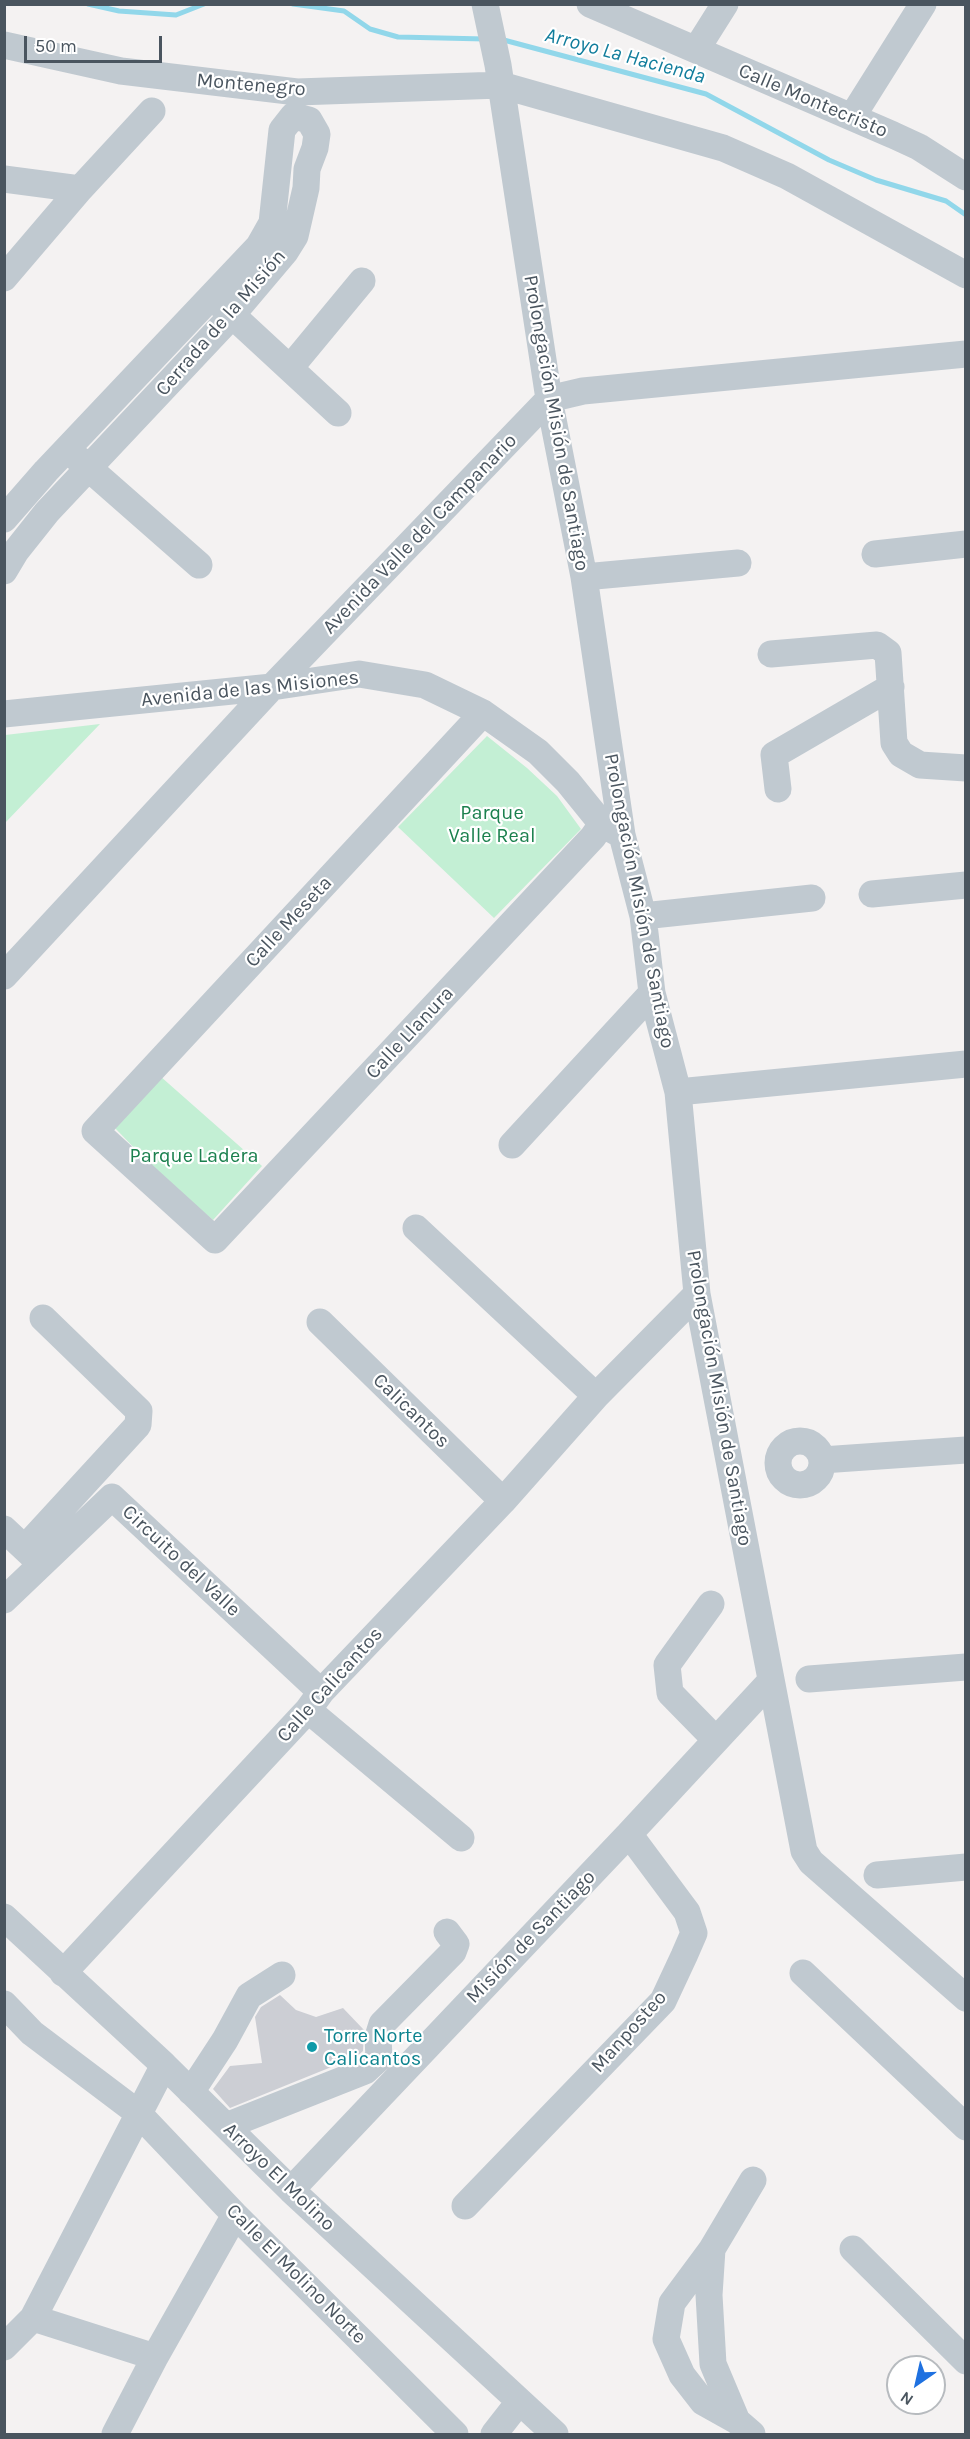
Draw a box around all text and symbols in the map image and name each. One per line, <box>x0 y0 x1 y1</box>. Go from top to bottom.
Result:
water label: Arroyo La Hacienda <box>542 22 708 90</box>
scale bar <box>27 24 165 62</box>
text: 50 m <box>35 35 77 57</box>
street label: Calle Montecristo <box>735 59 891 143</box>
street label: Montenegro <box>195 68 307 102</box>
street label: Cerrada de la Misión <box>151 245 291 401</box>
street label: Prolongación Misión de Santiago <box>518 273 594 573</box>
street label: Avenida Valle del Campanario <box>318 429 522 639</box>
street label: Avenida de las Misiones <box>140 666 360 712</box>
street label: Prolongación Misión de Santiago <box>599 751 679 1051</box>
park label: Parque Valle Real <box>449 801 535 848</box>
street label: Calle Meseta <box>241 871 337 973</box>
street label: Calle Llanura <box>361 982 459 1084</box>
park label: Parque Ladera <box>130 1144 258 1168</box>
street label: Prolongación Misión de Santiago <box>681 1248 757 1548</box>
street label: Calicantos <box>368 1369 454 1453</box>
street label: Circuito del Valle <box>117 1500 245 1622</box>
street label: Calle Calicantos <box>272 1622 388 1748</box>
street label: Misión de Santiago <box>461 1865 601 2009</box>
street label: Manposteo <box>586 1986 672 2078</box>
place label: Torre Norte Calicantos <box>324 2024 422 2071</box>
marker: Torre Norte Calicantos <box>305 2040 319 2054</box>
street label: Arroyo El Molino <box>218 2118 340 2236</box>
street label: Calle El Molino Norte <box>221 2199 371 2349</box>
north arrow <box>886 2355 946 2415</box>
text: N <box>897 2388 917 2410</box>

